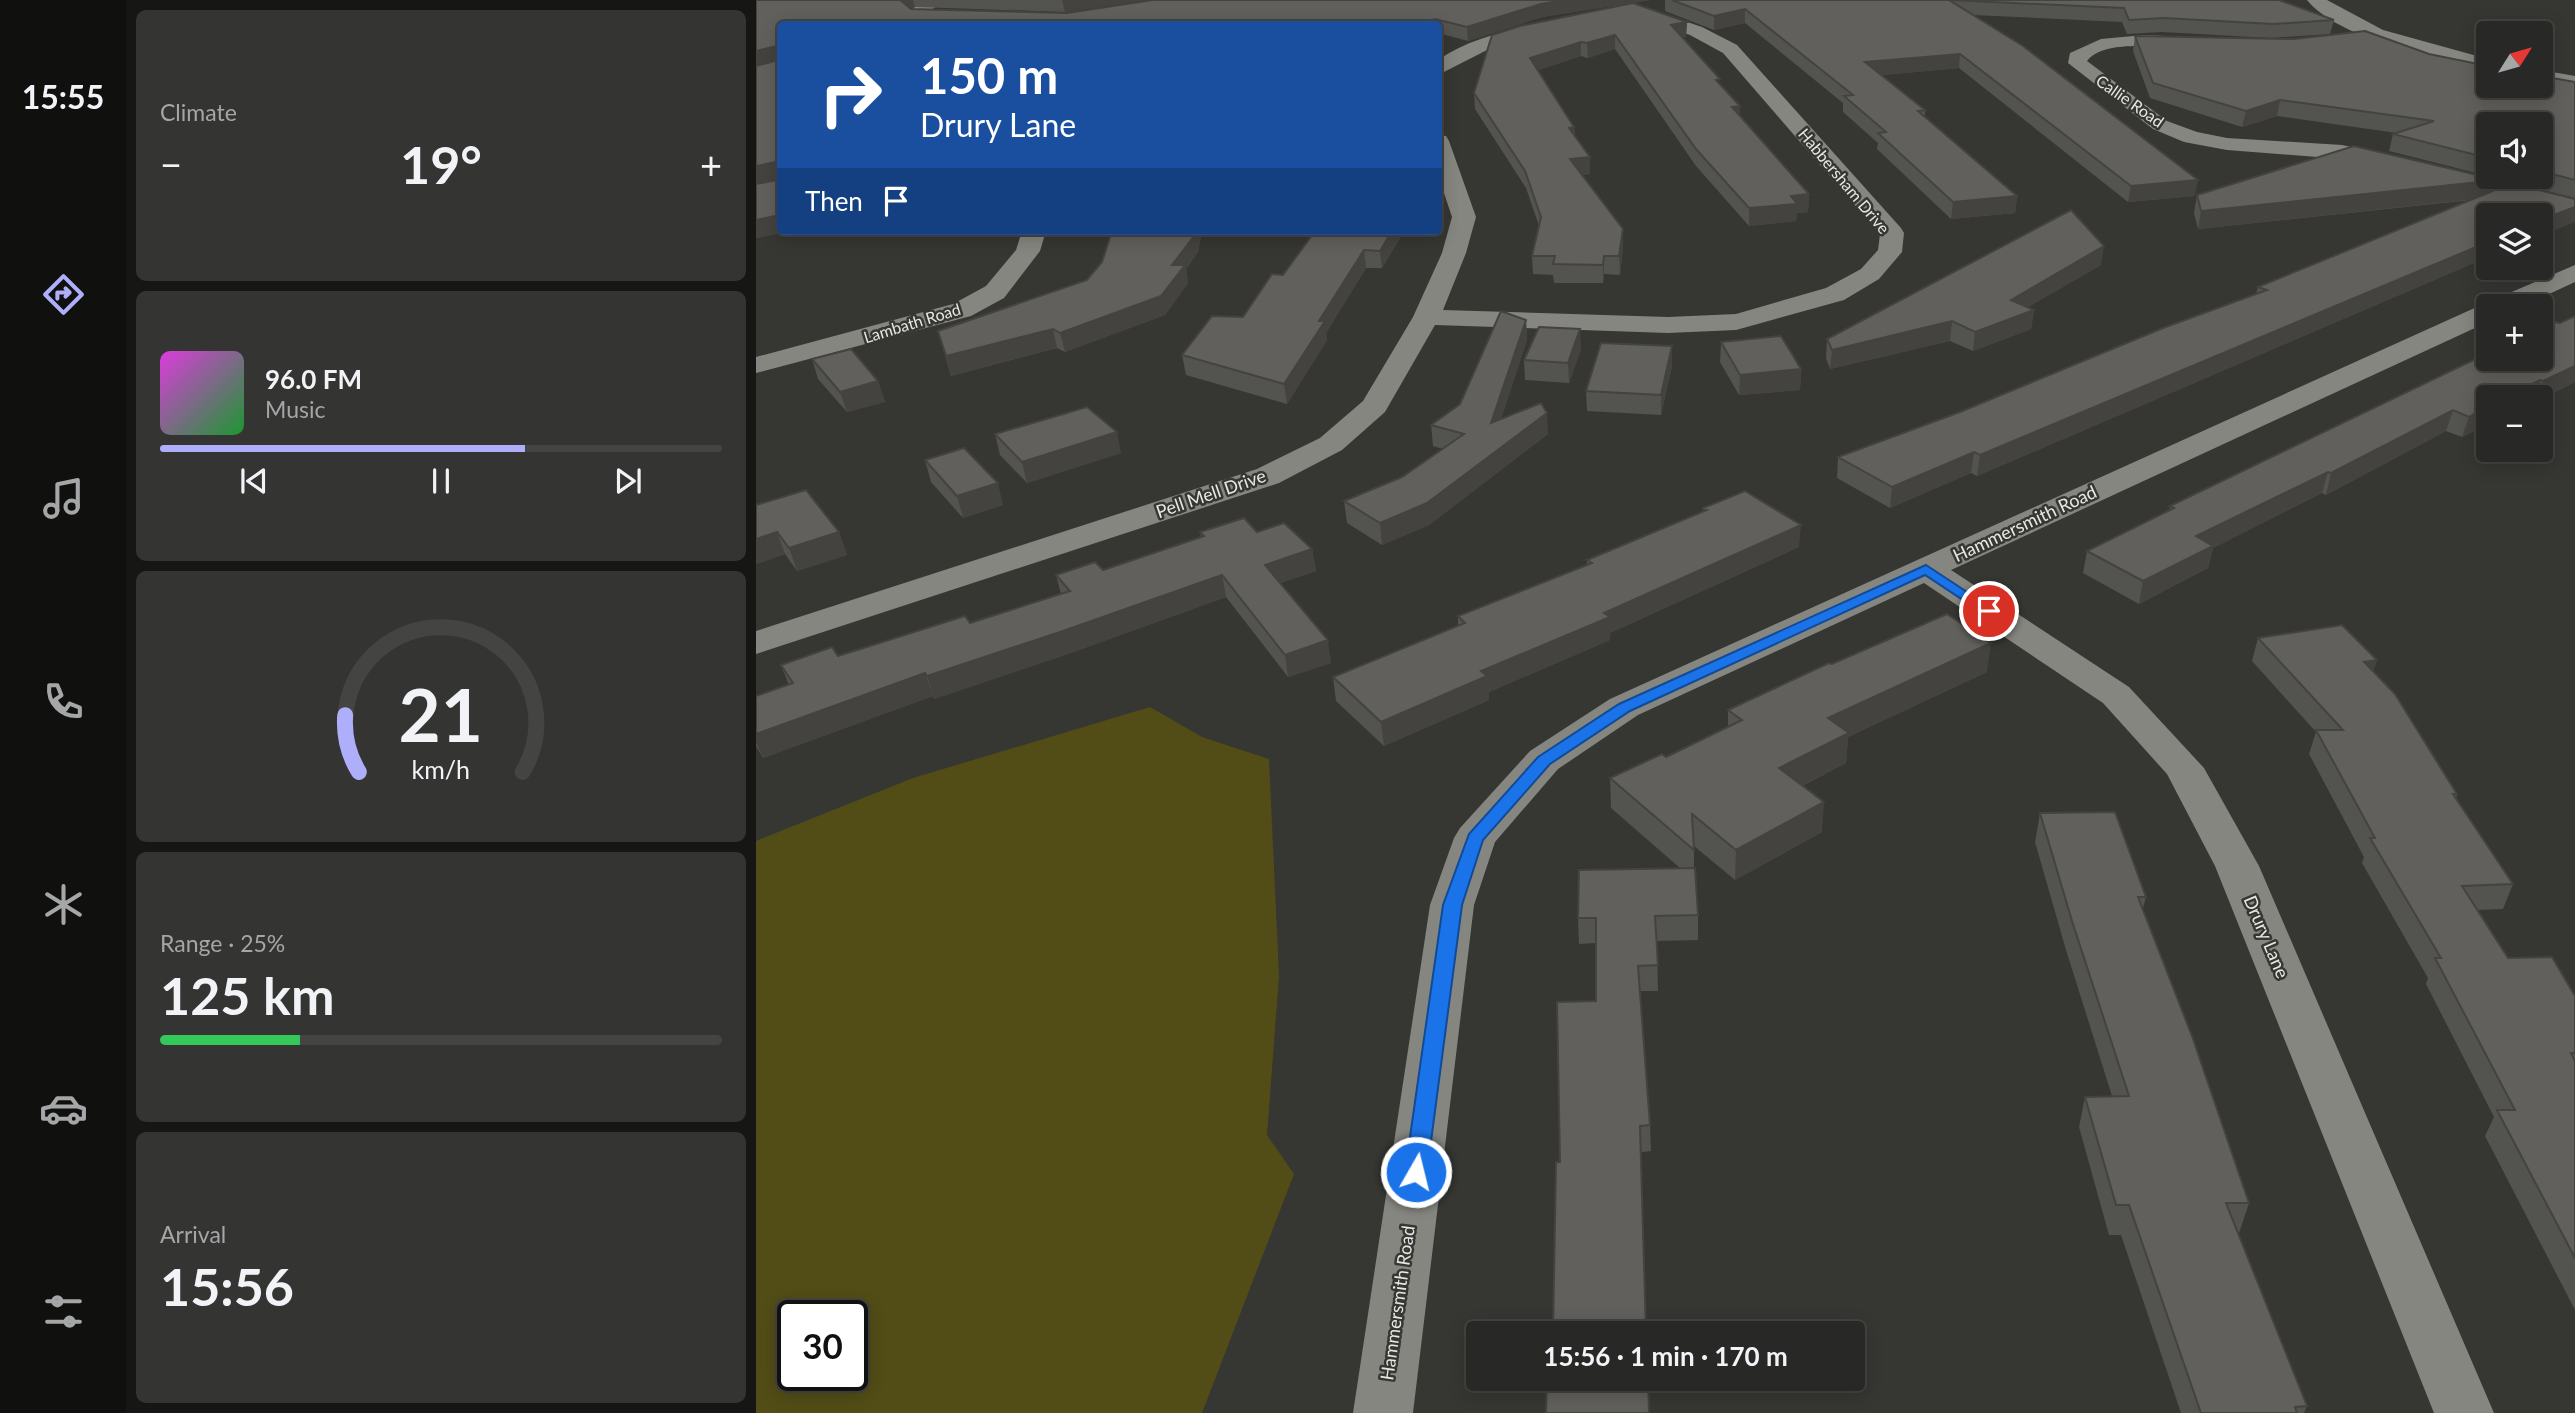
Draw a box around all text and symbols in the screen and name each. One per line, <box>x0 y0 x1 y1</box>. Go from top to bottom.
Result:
north arrow <box>2476 21 2553 98</box>
map controls <box>2476 21 2553 462</box>
text: 150 m <box>920 46 1058 104</box>
icon: right <box>805 49 896 140</box>
street label: Callie Road <box>2093 70 2168 131</box>
text: 15:55 <box>22 77 104 116</box>
text: Climate <box>160 98 237 126</box>
text: Drury Lane <box>920 105 1076 144</box>
button: sound <box>2476 112 2553 189</box>
street label: Habbersham Drive <box>1795 124 1894 237</box>
text: 19° <box>400 133 482 195</box>
text: − <box>160 141 182 187</box>
text: + <box>700 141 722 187</box>
icon: arrive <box>877 182 915 220</box>
text: Then <box>805 185 863 217</box>
button: layers <box>2476 203 2553 280</box>
icon: directions <box>39 270 88 319</box>
button: + <box>2476 294 2553 371</box>
street label: Lambath Road <box>861 299 963 346</box>
text: 96.0 FM <box>265 363 362 395</box>
button: − <box>2476 385 2553 462</box>
text: Music <box>265 395 325 423</box>
icon: previous <box>235 462 273 500</box>
icon: pause <box>422 462 460 500</box>
icon: next <box>609 462 647 500</box>
street label: Pell Mell Drive <box>1153 464 1269 522</box>
icon: music <box>39 474 88 523</box>
street label: Hammersmith Road <box>1949 480 2100 566</box>
pin <box>1959 581 2019 641</box>
icon: arrive <box>1970 592 2008 630</box>
text: 21 <box>399 671 483 759</box>
icon: phone <box>39 677 88 726</box>
text: km/h <box>412 754 470 784</box>
icon: climate <box>39 880 88 929</box>
street label: Drury Lane <box>2240 892 2294 981</box>
text: Range · 25% <box>160 929 285 957</box>
text: 125 km <box>160 964 334 1026</box>
icon: car <box>39 1084 88 1133</box>
position arrow <box>1379 1135 1453 1209</box>
text: Arrival <box>160 1220 226 1248</box>
street label: Hammersmith Road <box>1375 1224 1419 1382</box>
text: 15:56 <box>160 1255 294 1317</box>
icon: filters <box>39 1287 88 1336</box>
speed limit sign: 30 <box>777 1300 868 1391</box>
text: 15:56 · 1 min · 170 m <box>1543 1340 1788 1372</box>

